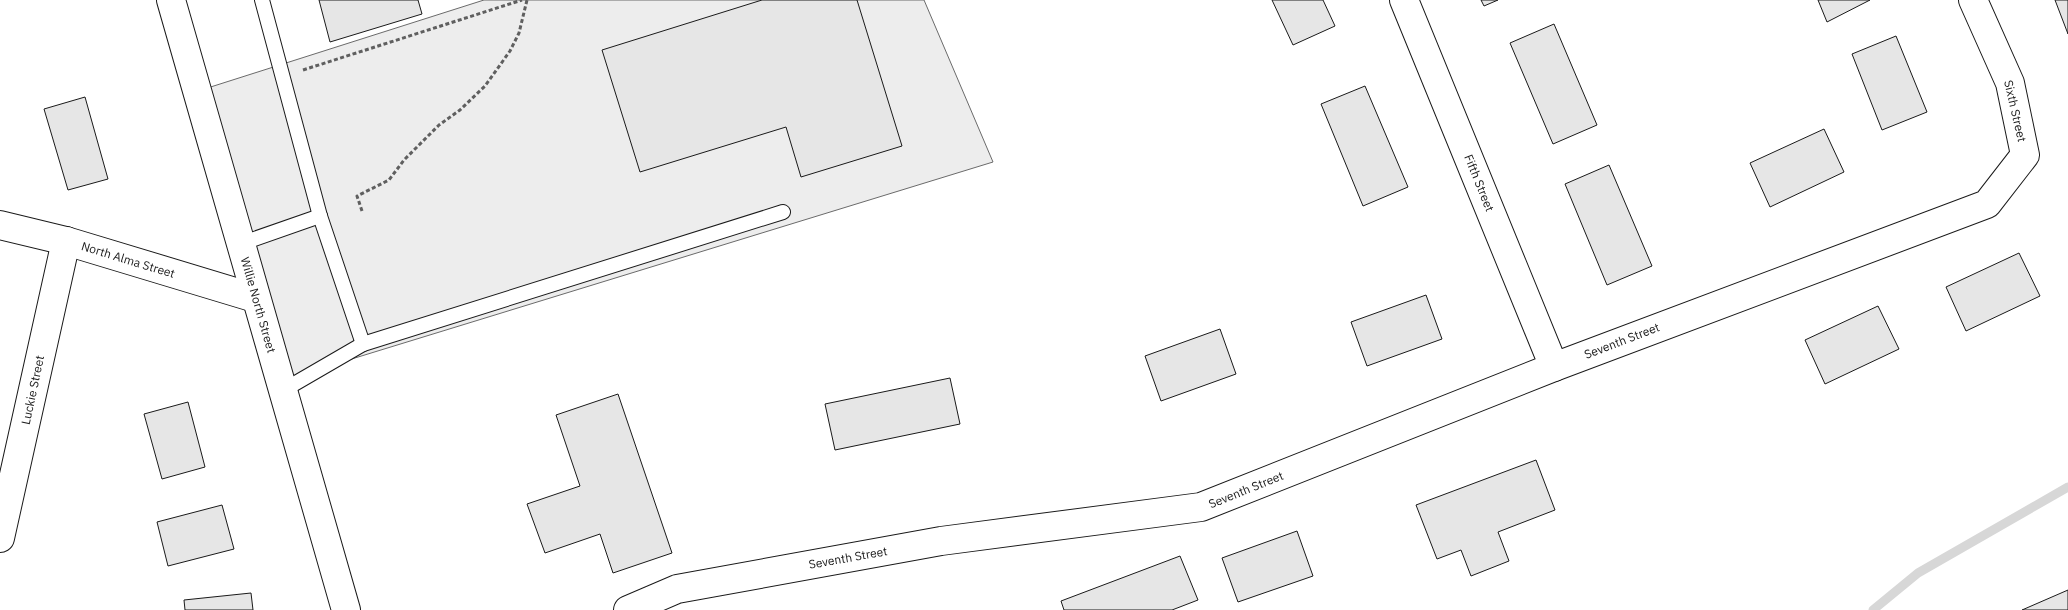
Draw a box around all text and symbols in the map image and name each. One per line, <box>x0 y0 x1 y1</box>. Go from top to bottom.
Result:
street label: Sixth Street <box>2001 79 2030 143</box>
street label: Fifth Street <box>1461 152 1498 214</box>
street label: North Alma Street <box>80 238 177 281</box>
street label: Willie North Street <box>238 255 279 355</box>
street label: Seventh Street <box>1582 319 1662 362</box>
street label: Luckie Street <box>18 354 47 426</box>
street label: Seventh Street <box>1206 468 1285 511</box>
street label: Seventh Street <box>807 543 888 572</box>

